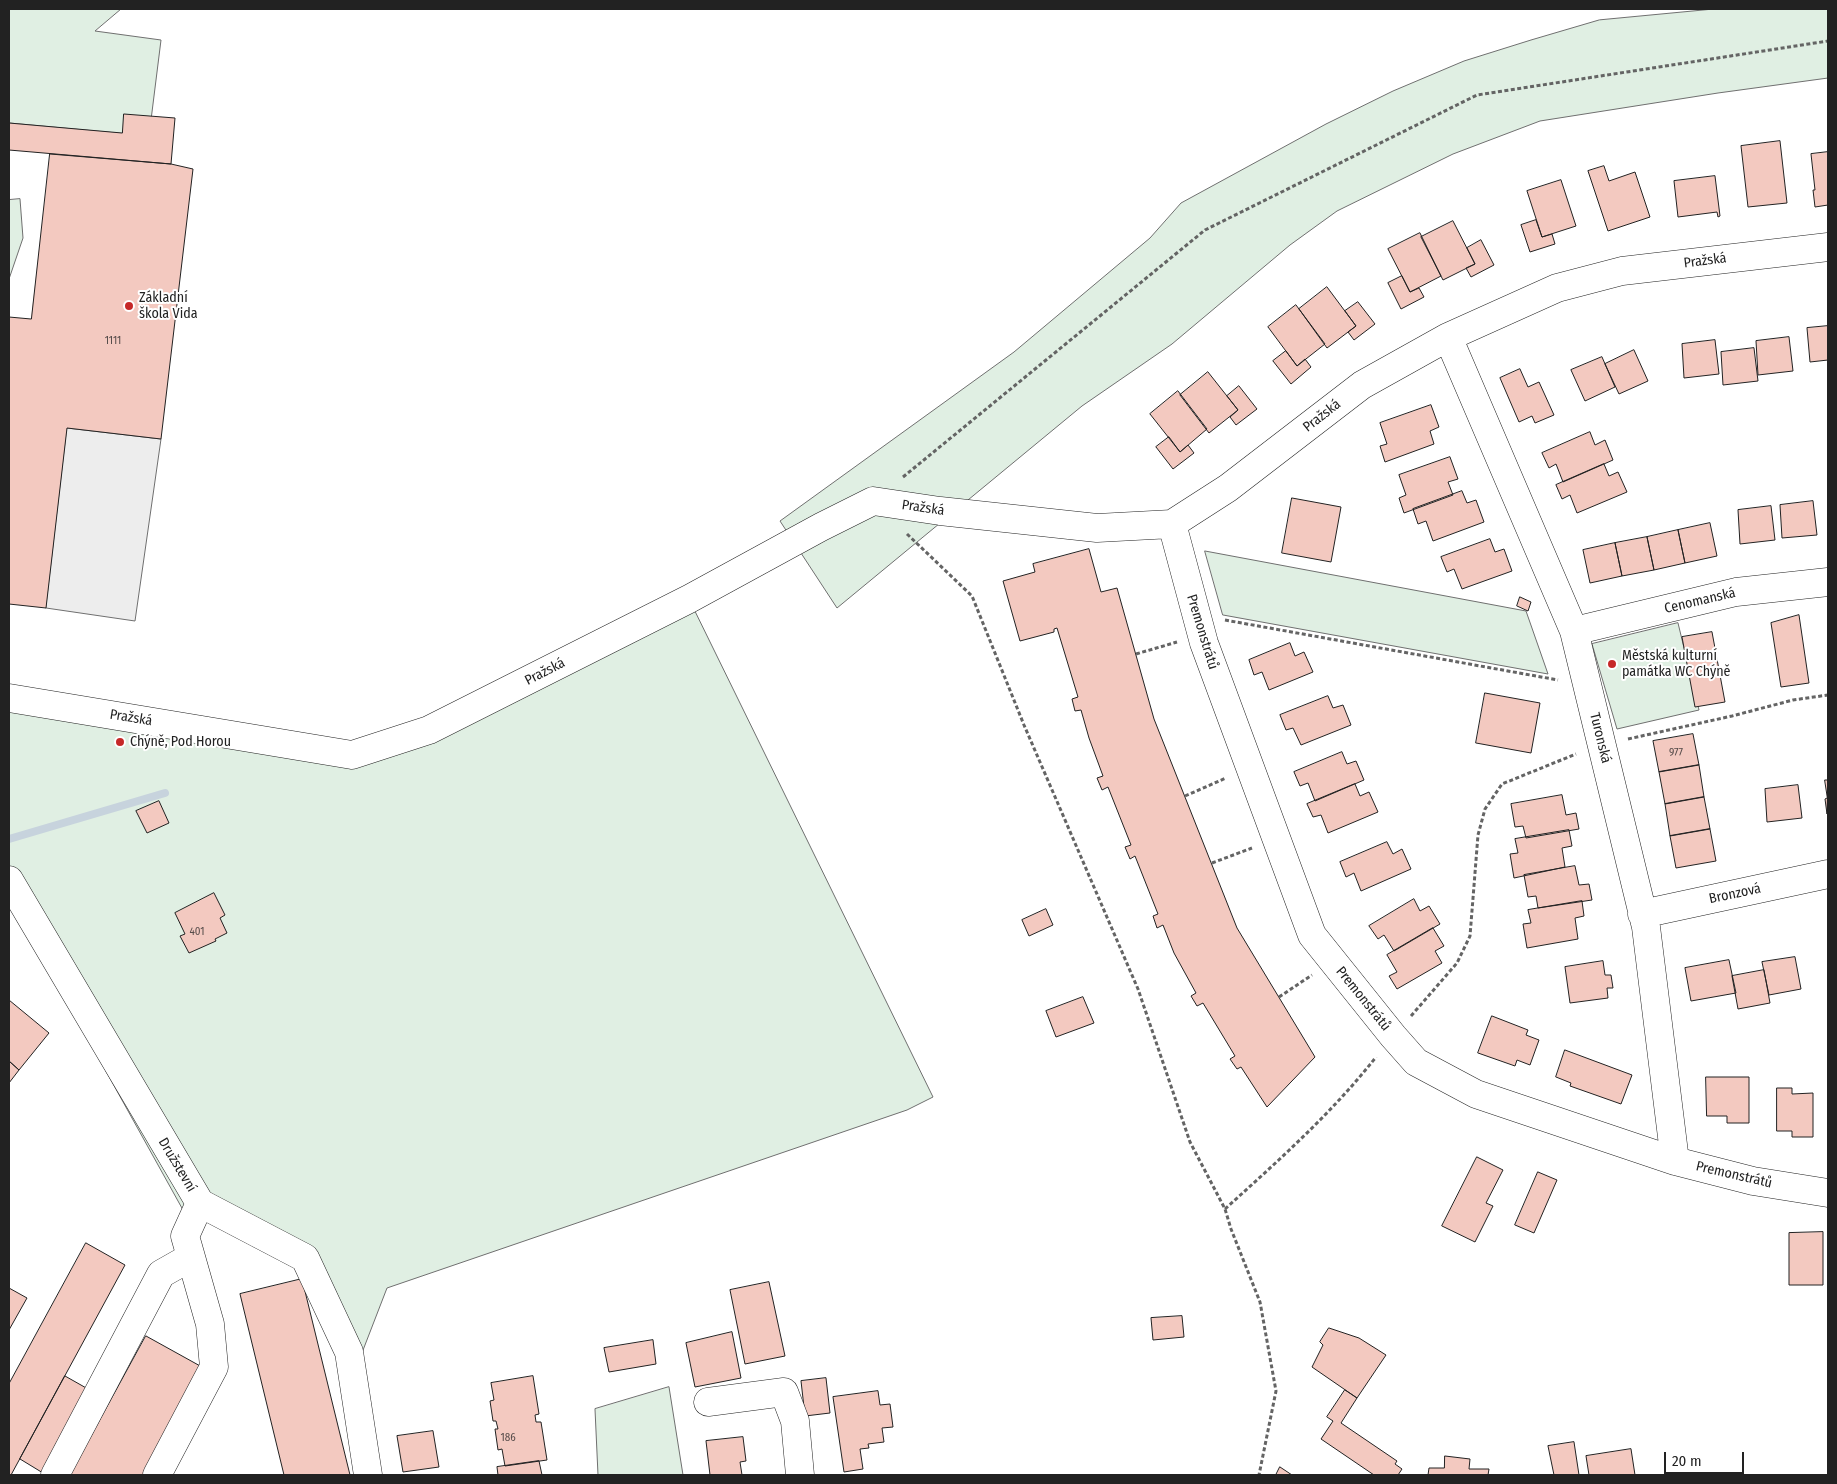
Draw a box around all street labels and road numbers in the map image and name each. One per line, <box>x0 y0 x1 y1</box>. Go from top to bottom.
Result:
street label: Pražská <box>1683 250 1727 272</box>
street label: Pražská <box>1300 396 1344 436</box>
street label: Pražská <box>901 497 945 519</box>
street label: Cenomanská <box>1663 585 1737 617</box>
street label: Premonstrátů <box>1183 592 1221 672</box>
street label: Pražská <box>522 655 568 689</box>
street label: Pražská <box>108 706 154 730</box>
street label: Turonská <box>1586 711 1614 765</box>
street label: Bronzová <box>1708 880 1762 908</box>
street label: Premonstrátů <box>1332 964 1394 1034</box>
street label: Družstevní <box>154 1135 200 1195</box>
street label: Premonstrátů <box>1694 1158 1774 1192</box>

